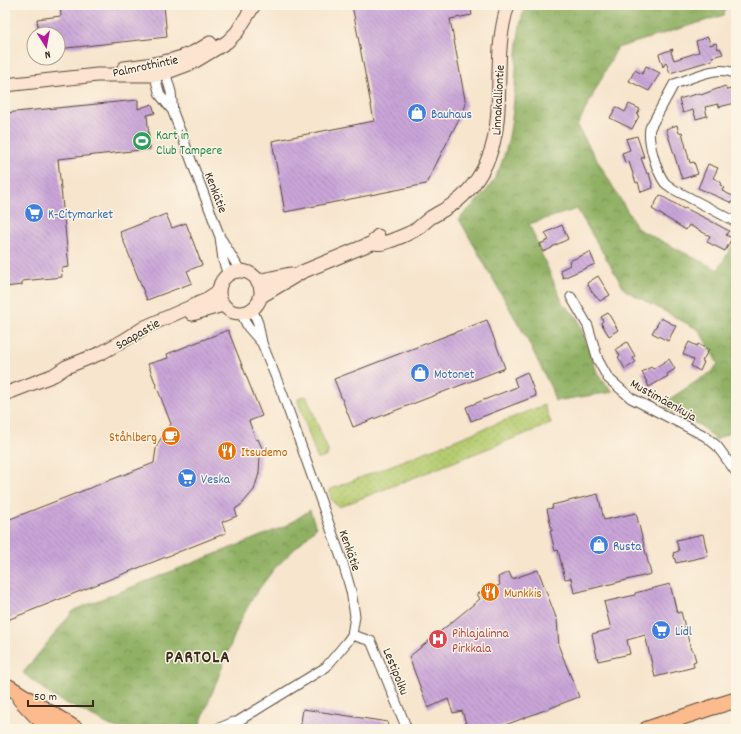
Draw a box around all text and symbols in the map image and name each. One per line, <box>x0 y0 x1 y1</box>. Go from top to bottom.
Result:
north arrow <box>26 26 66 66</box>
text: N <box>43 45 52 62</box>
street label: Palmrothintie <box>111 51 180 84</box>
street label: Linnakalliontie <box>488 64 511 136</box>
shop icon: Bauhaus <box>406 102 428 124</box>
place label: Bauhaus <box>431 106 472 125</box>
place label: Kart in Club Tampere <box>156 127 222 161</box>
sports icon: Kart in Club Tampere <box>131 130 153 152</box>
street label: Kenkätie <box>198 170 231 216</box>
supermarket icon: K-Citymarket <box>23 202 45 224</box>
place label: K-Citymarket <box>48 206 113 225</box>
street label: Saapastie <box>113 315 164 355</box>
shop icon: Motonet <box>409 362 431 384</box>
place label: Motonet <box>434 366 475 385</box>
street label: Mustimäenkuja <box>626 375 700 428</box>
cafe icon: Ståhlberg <box>160 425 182 447</box>
place label: Ståhlberg <box>109 429 157 448</box>
restaurant icon: Itsudemo <box>216 440 238 462</box>
place label: Itsudemo <box>241 444 288 463</box>
supermarket icon: Veska <box>176 467 198 489</box>
place label: Veska <box>201 471 231 490</box>
street label: Kenkätie <box>333 528 365 574</box>
shop icon: Rusta <box>588 534 610 556</box>
place label: Rusta <box>613 538 642 557</box>
restaurant icon: Munkkis <box>479 581 501 603</box>
place label: Munkkis <box>504 585 542 604</box>
supermarket icon: Lidl <box>650 619 672 641</box>
place label: Lidl <box>675 623 692 642</box>
place label: Pihlajalinna Pirkkala <box>452 625 509 659</box>
hospital icon: Pihlajalinna Pirkkala <box>427 628 449 650</box>
street label: Lestipolku <box>377 645 413 698</box>
district label: PARTOLA <box>165 647 231 671</box>
scale bar <box>28 682 93 708</box>
text: 50 m <box>34 689 57 706</box>

